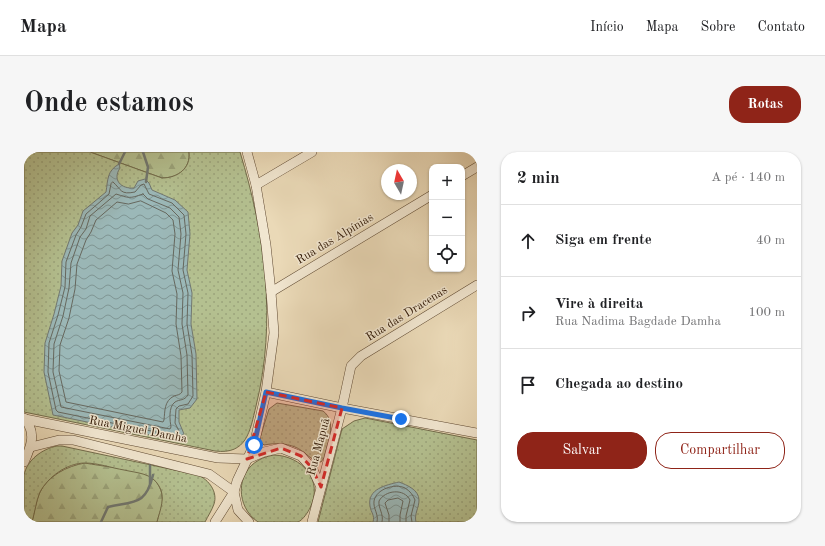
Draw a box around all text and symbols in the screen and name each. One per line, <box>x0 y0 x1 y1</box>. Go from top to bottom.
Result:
text: Mapa <box>20 18 67 37</box>
text: Início <box>590 20 624 34</box>
text: Mapa <box>646 20 678 34</box>
text: Sobre <box>700 20 735 34</box>
text: Contato <box>757 20 805 34</box>
button: Rotas <box>729 86 801 123</box>
text: Onde estamos <box>24 90 194 118</box>
north arrow <box>381 164 417 200</box>
map controls <box>429 164 465 272</box>
button: + <box>429 164 465 200</box>
text: 2 min <box>517 170 560 187</box>
text: A pé · 140 m <box>711 171 785 184</box>
button: − <box>429 200 465 236</box>
street label: Rua das Alpínias <box>294 211 376 267</box>
icon: ahead <box>517 230 539 252</box>
text: Siga em frente <box>555 233 652 248</box>
text: 40 m <box>756 234 785 247</box>
button: locate <box>429 236 465 272</box>
street label: Rua das Dracenas <box>364 284 450 344</box>
text: Vire à direita <box>555 297 643 312</box>
icon: right <box>517 302 539 324</box>
text: 100 m <box>748 306 785 319</box>
text: Rua Nadima Bagdade Damha <box>555 315 721 328</box>
icon: arrive <box>517 374 539 396</box>
text: Chegada ao destino <box>555 377 683 392</box>
route end <box>392 410 410 428</box>
street label: Rua Miguel Damha <box>88 415 188 445</box>
street label: Rua Mapuã <box>306 417 332 477</box>
button: Salvar <box>517 432 647 469</box>
button: Compartilhar <box>655 432 785 469</box>
route start <box>245 436 263 454</box>

